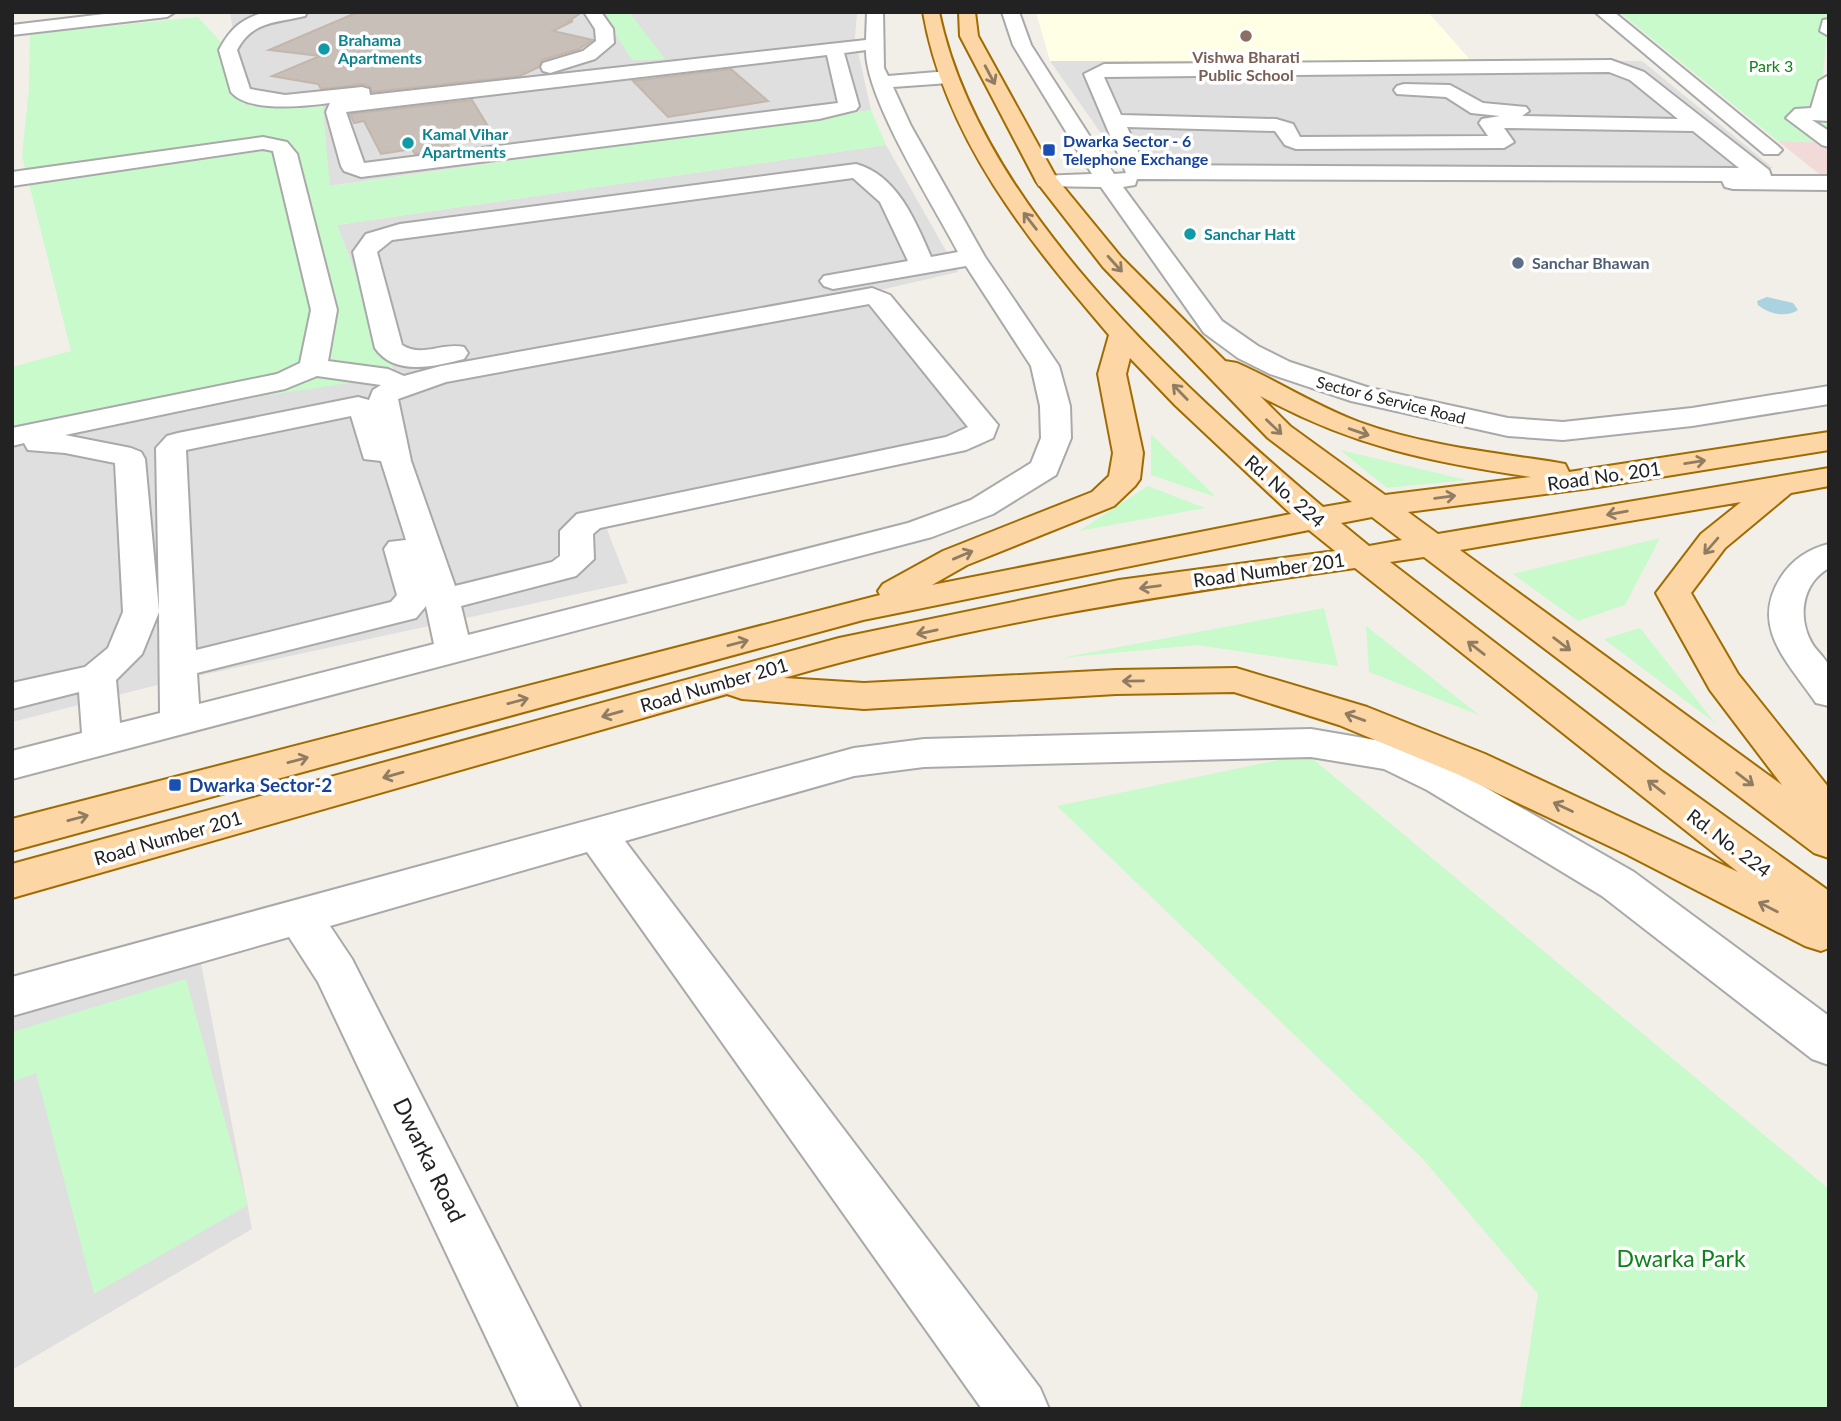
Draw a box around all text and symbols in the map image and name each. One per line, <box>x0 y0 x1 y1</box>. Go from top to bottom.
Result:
marker: Vishwa Bharati Public School <box>1238 28 1254 44</box>
place label: Brahama Apartments <box>337 30 422 67</box>
marker: Brahama Apartments <box>316 41 332 57</box>
place label: Vishwa Bharati Public School <box>1191 47 1300 84</box>
park label: Park 3 <box>1749 56 1793 75</box>
one-way arrow <box>984 64 997 85</box>
place label: Kamal Vihar Apartments <box>421 124 508 161</box>
place label: Dwarka Sector - 6 Telephone Exchange <box>1063 131 1209 168</box>
marker: Kamal Vihar Apartments <box>400 135 416 151</box>
marker: Dwarka Sector - 6 Telephone Exchange <box>1041 142 1057 158</box>
one-way arrow <box>1023 212 1038 230</box>
place label: Sanchar Hatt <box>1204 224 1296 243</box>
marker: Sanchar Hatt <box>1182 226 1198 242</box>
place label: Sanchar Bhawan <box>1532 253 1650 272</box>
one-way arrow <box>1107 255 1123 273</box>
marker: Sanchar Bhawan <box>1510 255 1526 271</box>
street label: Sector 6 Service Road <box>1315 372 1468 427</box>
one-way arrow <box>1172 384 1189 401</box>
one-way arrow <box>1265 418 1282 435</box>
one-way arrow <box>1348 426 1370 439</box>
street label: Rd. No. 224 <box>1241 450 1330 532</box>
one-way arrow <box>1683 455 1706 468</box>
street label: Road No. 201 <box>1546 456 1662 495</box>
one-way arrow <box>1433 491 1456 504</box>
one-way arrow <box>1606 507 1628 520</box>
one-way arrow <box>1703 536 1718 554</box>
street label: Road Number 201 <box>1192 547 1346 592</box>
one-way arrow <box>952 548 973 561</box>
one-way arrow <box>1139 581 1162 594</box>
one-way arrow <box>916 625 939 639</box>
one-way arrow <box>727 635 749 648</box>
one-way arrow <box>1552 636 1571 651</box>
one-way arrow <box>1467 641 1485 656</box>
street label: Road Number 201 <box>637 652 790 717</box>
one-way arrow <box>1122 675 1145 688</box>
one-way arrow <box>506 694 529 707</box>
one-way arrow <box>602 708 624 721</box>
one-way arrow <box>1344 709 1366 722</box>
one-way arrow <box>286 753 309 766</box>
one-way arrow <box>383 769 405 782</box>
one-way arrow <box>1735 772 1754 786</box>
place label: Dwarka Sector-2 <box>189 773 332 796</box>
marker: Dwarka Sector-2 <box>167 777 183 793</box>
one-way arrow <box>1647 780 1666 795</box>
one-way arrow <box>1553 800 1575 813</box>
street label: Rd. No. 224 <box>1683 804 1776 882</box>
street label: Road Number 201 <box>91 805 244 870</box>
one-way arrow <box>66 811 89 824</box>
one-way arrow <box>1758 899 1779 913</box>
street label: Dwarka Road <box>388 1093 472 1226</box>
park label: Dwarka Park <box>1616 1244 1746 1272</box>

